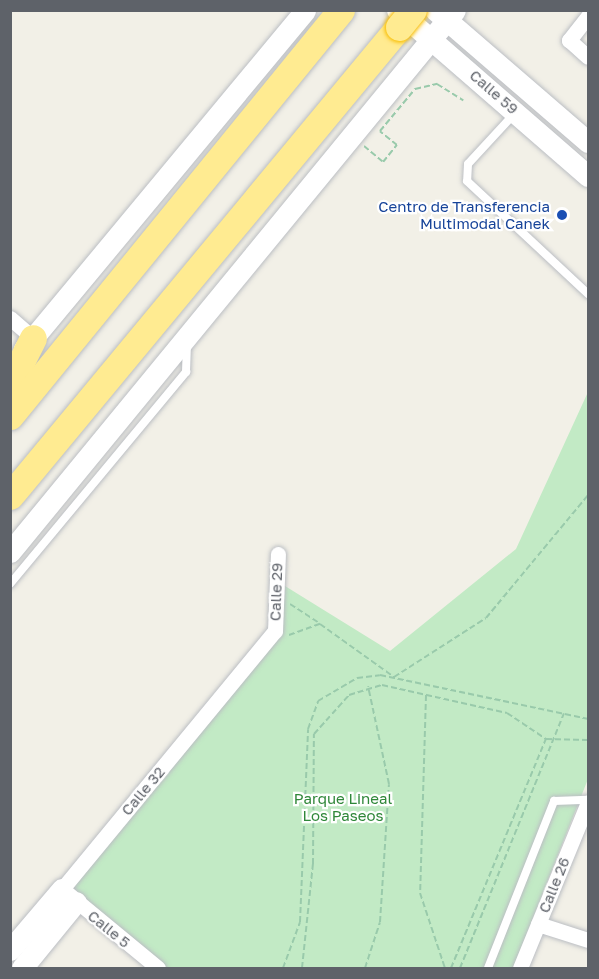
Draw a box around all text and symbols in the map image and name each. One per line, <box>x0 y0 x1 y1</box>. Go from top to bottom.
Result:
street label: Calle 59 <box>466 66 522 118</box>
place label: Centro de Transferencia Multimodal Canek <box>378 197 550 232</box>
marker: Centro de Transferencia Multimodal Canek <box>555 208 569 222</box>
street label: Calle 29 <box>266 563 286 621</box>
street label: Calle 32 <box>117 763 169 819</box>
park label: Parque Lineal Los Paseos <box>294 789 392 824</box>
street label: Calle 26 <box>535 855 573 915</box>
street label: Calle 5 <box>84 907 134 951</box>

